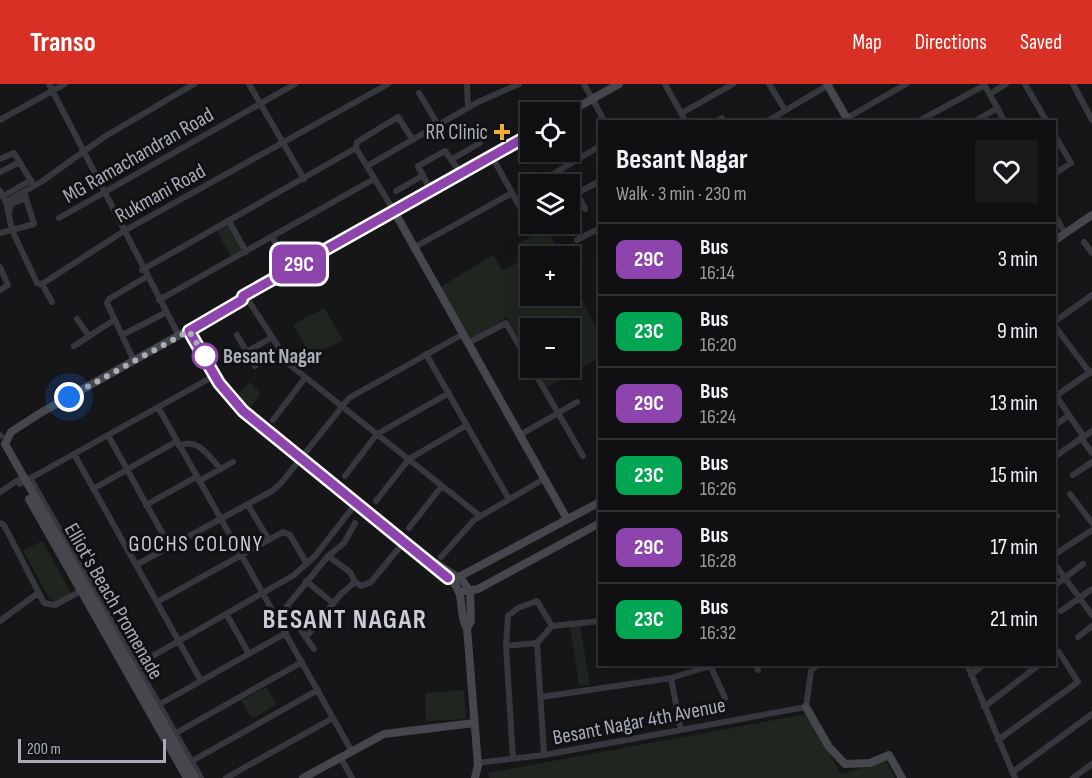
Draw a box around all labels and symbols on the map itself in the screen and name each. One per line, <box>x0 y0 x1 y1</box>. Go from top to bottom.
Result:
street label: MG Ramachandran Road <box>59 102 218 209</box>
place label: RR Clinic <box>426 120 488 145</box>
marker: RR Clinic <box>493 123 511 141</box>
street label: Rukmani Road <box>111 158 210 228</box>
line badge: 29C <box>264 244 334 284</box>
marker: Besant Nagar <box>192 343 218 369</box>
place label: Besant Nagar <box>223 344 322 369</box>
your location <box>54 382 84 412</box>
street label: Elliot's Beach Promenade <box>59 519 168 684</box>
district label: GOCHS COLONY <box>128 531 264 558</box>
district label: BESANT NAGAR <box>262 604 428 636</box>
street label: Besant Nagar 4th Avenue <box>551 692 728 750</box>
scale bar <box>18 736 166 764</box>

